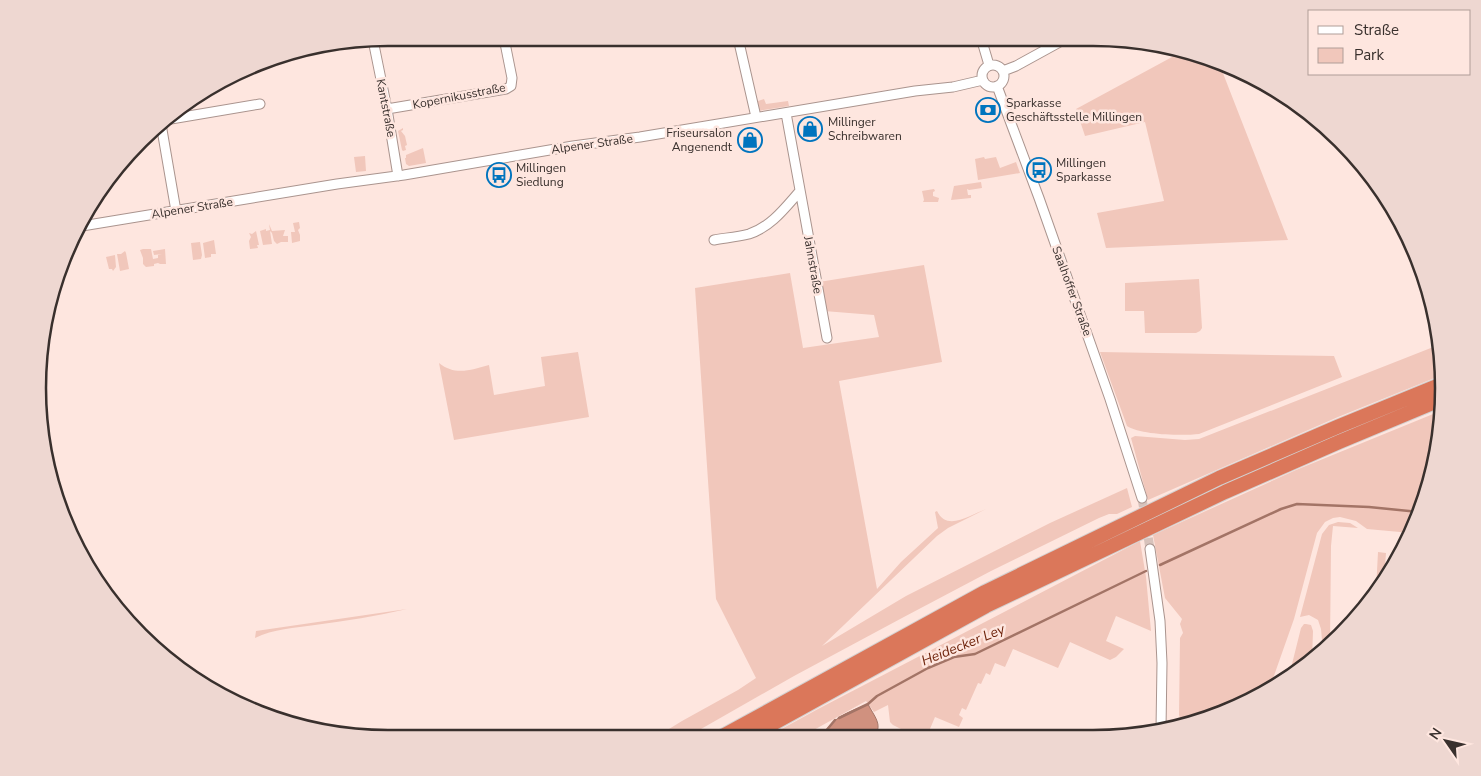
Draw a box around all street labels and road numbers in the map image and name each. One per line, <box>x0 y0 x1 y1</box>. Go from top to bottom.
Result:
street label: Kantstraße <box>373 77 399 139</box>
street label: Kopernikusstraße <box>411 79 507 113</box>
street label: Alpener Straße <box>550 130 634 158</box>
street label: Alpener Straße <box>150 194 234 222</box>
street label: Jahnstraße <box>800 234 826 295</box>
street label: Saalhoffer Straße <box>1048 244 1096 338</box>

